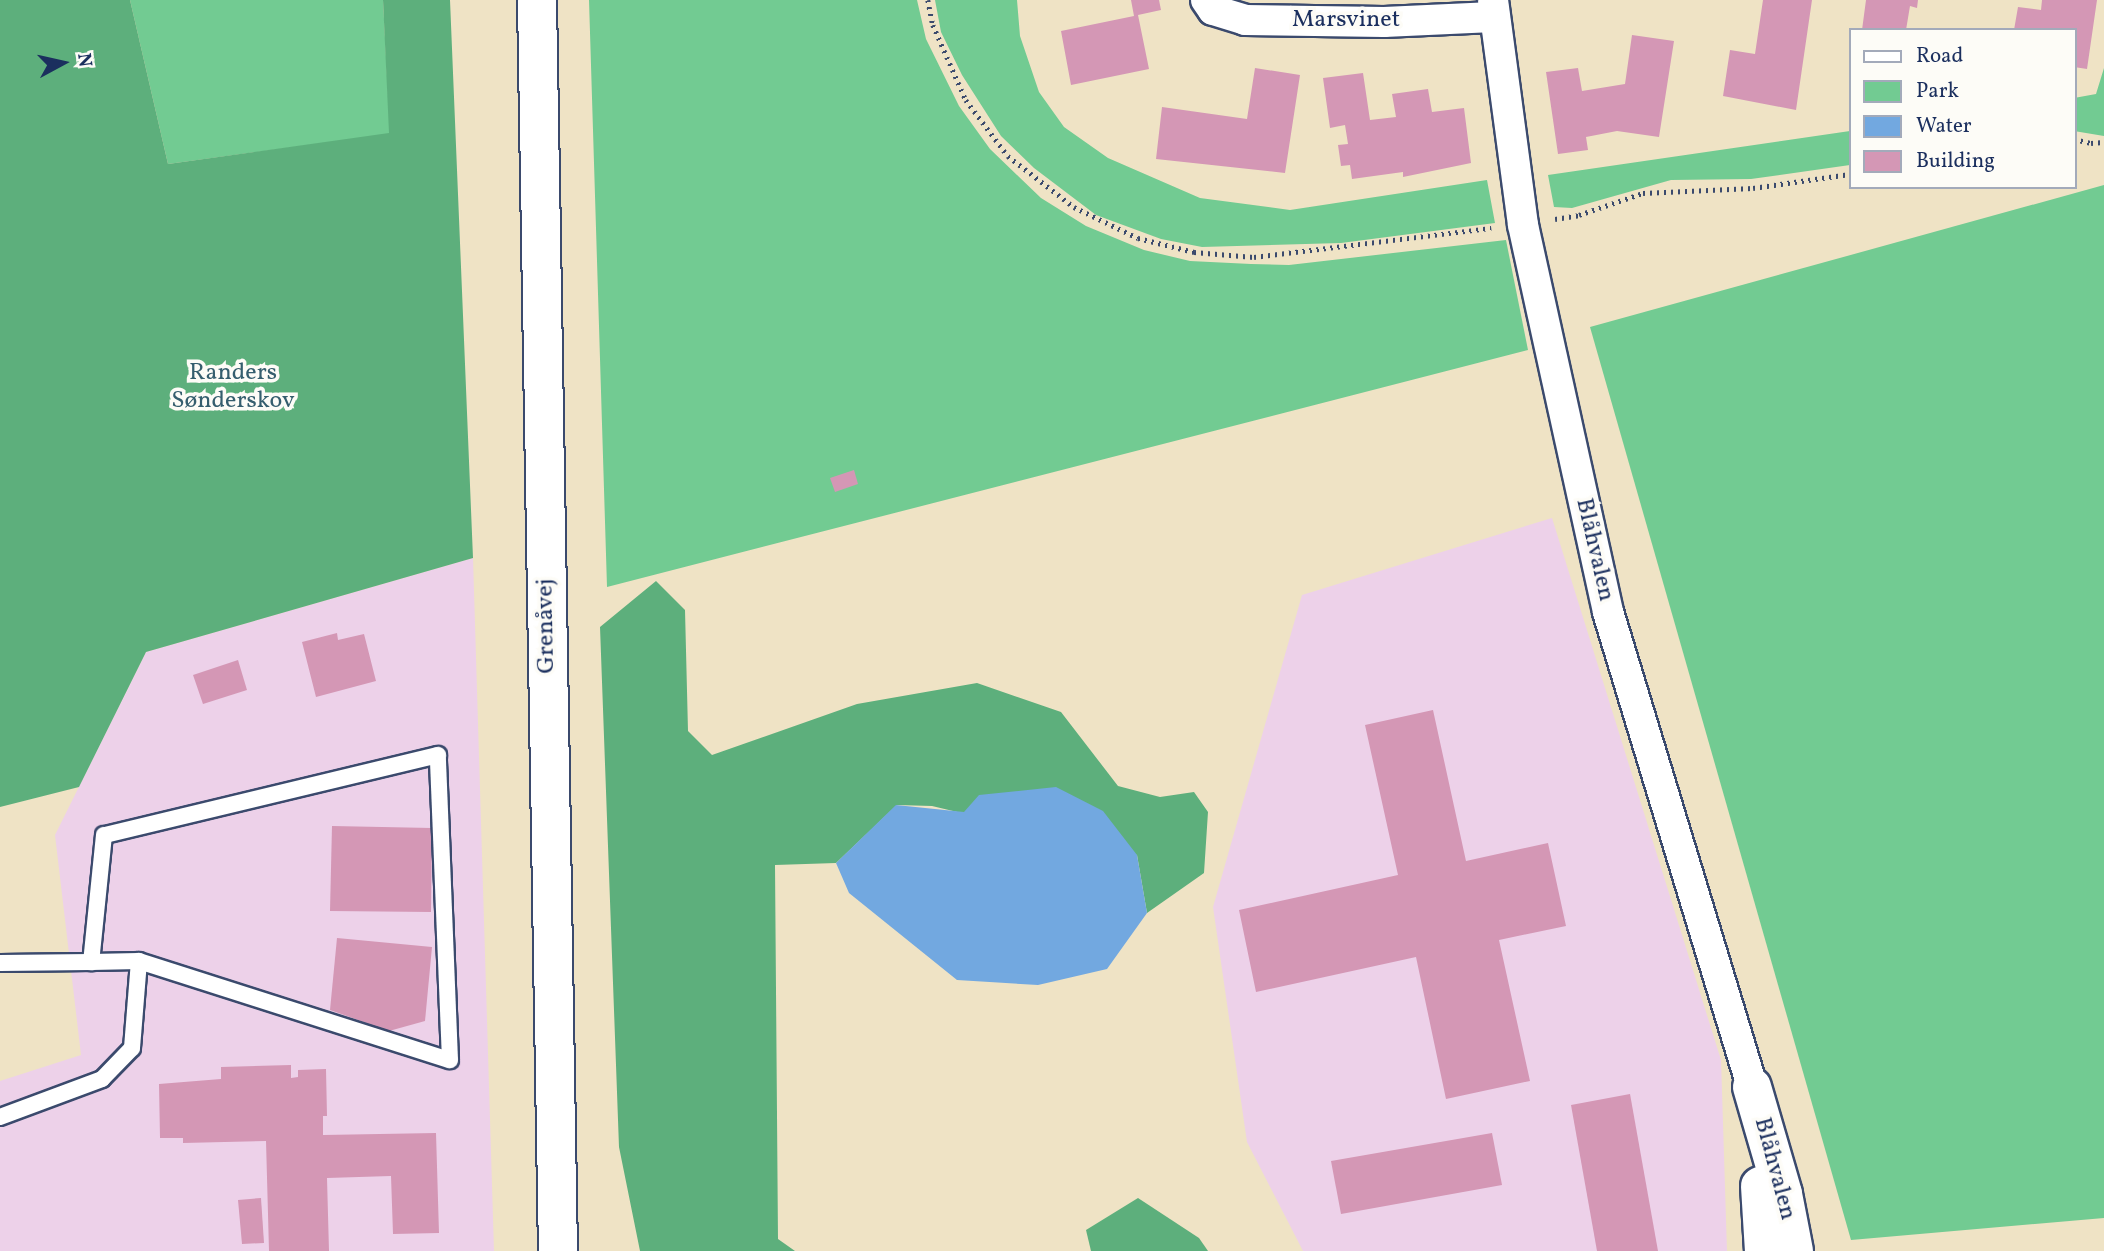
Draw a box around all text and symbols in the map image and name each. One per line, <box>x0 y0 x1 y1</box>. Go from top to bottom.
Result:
street label: Marsvinet <box>1292 7 1400 35</box>
north arrow <box>28 28 98 98</box>
legend <box>1848 28 2076 189</box>
text: Road <box>1916 42 1963 71</box>
text: N <box>70 51 98 69</box>
text: Park <box>1916 77 1959 106</box>
text: Water <box>1916 112 1972 141</box>
text: Building <box>1916 147 1995 176</box>
park label: Randers Sønderskov <box>171 360 295 416</box>
street label: Blåhvalen <box>1568 496 1620 604</box>
street label: Grenåvej <box>532 578 562 674</box>
street label: Blåhvalen <box>1747 1115 1801 1223</box>

